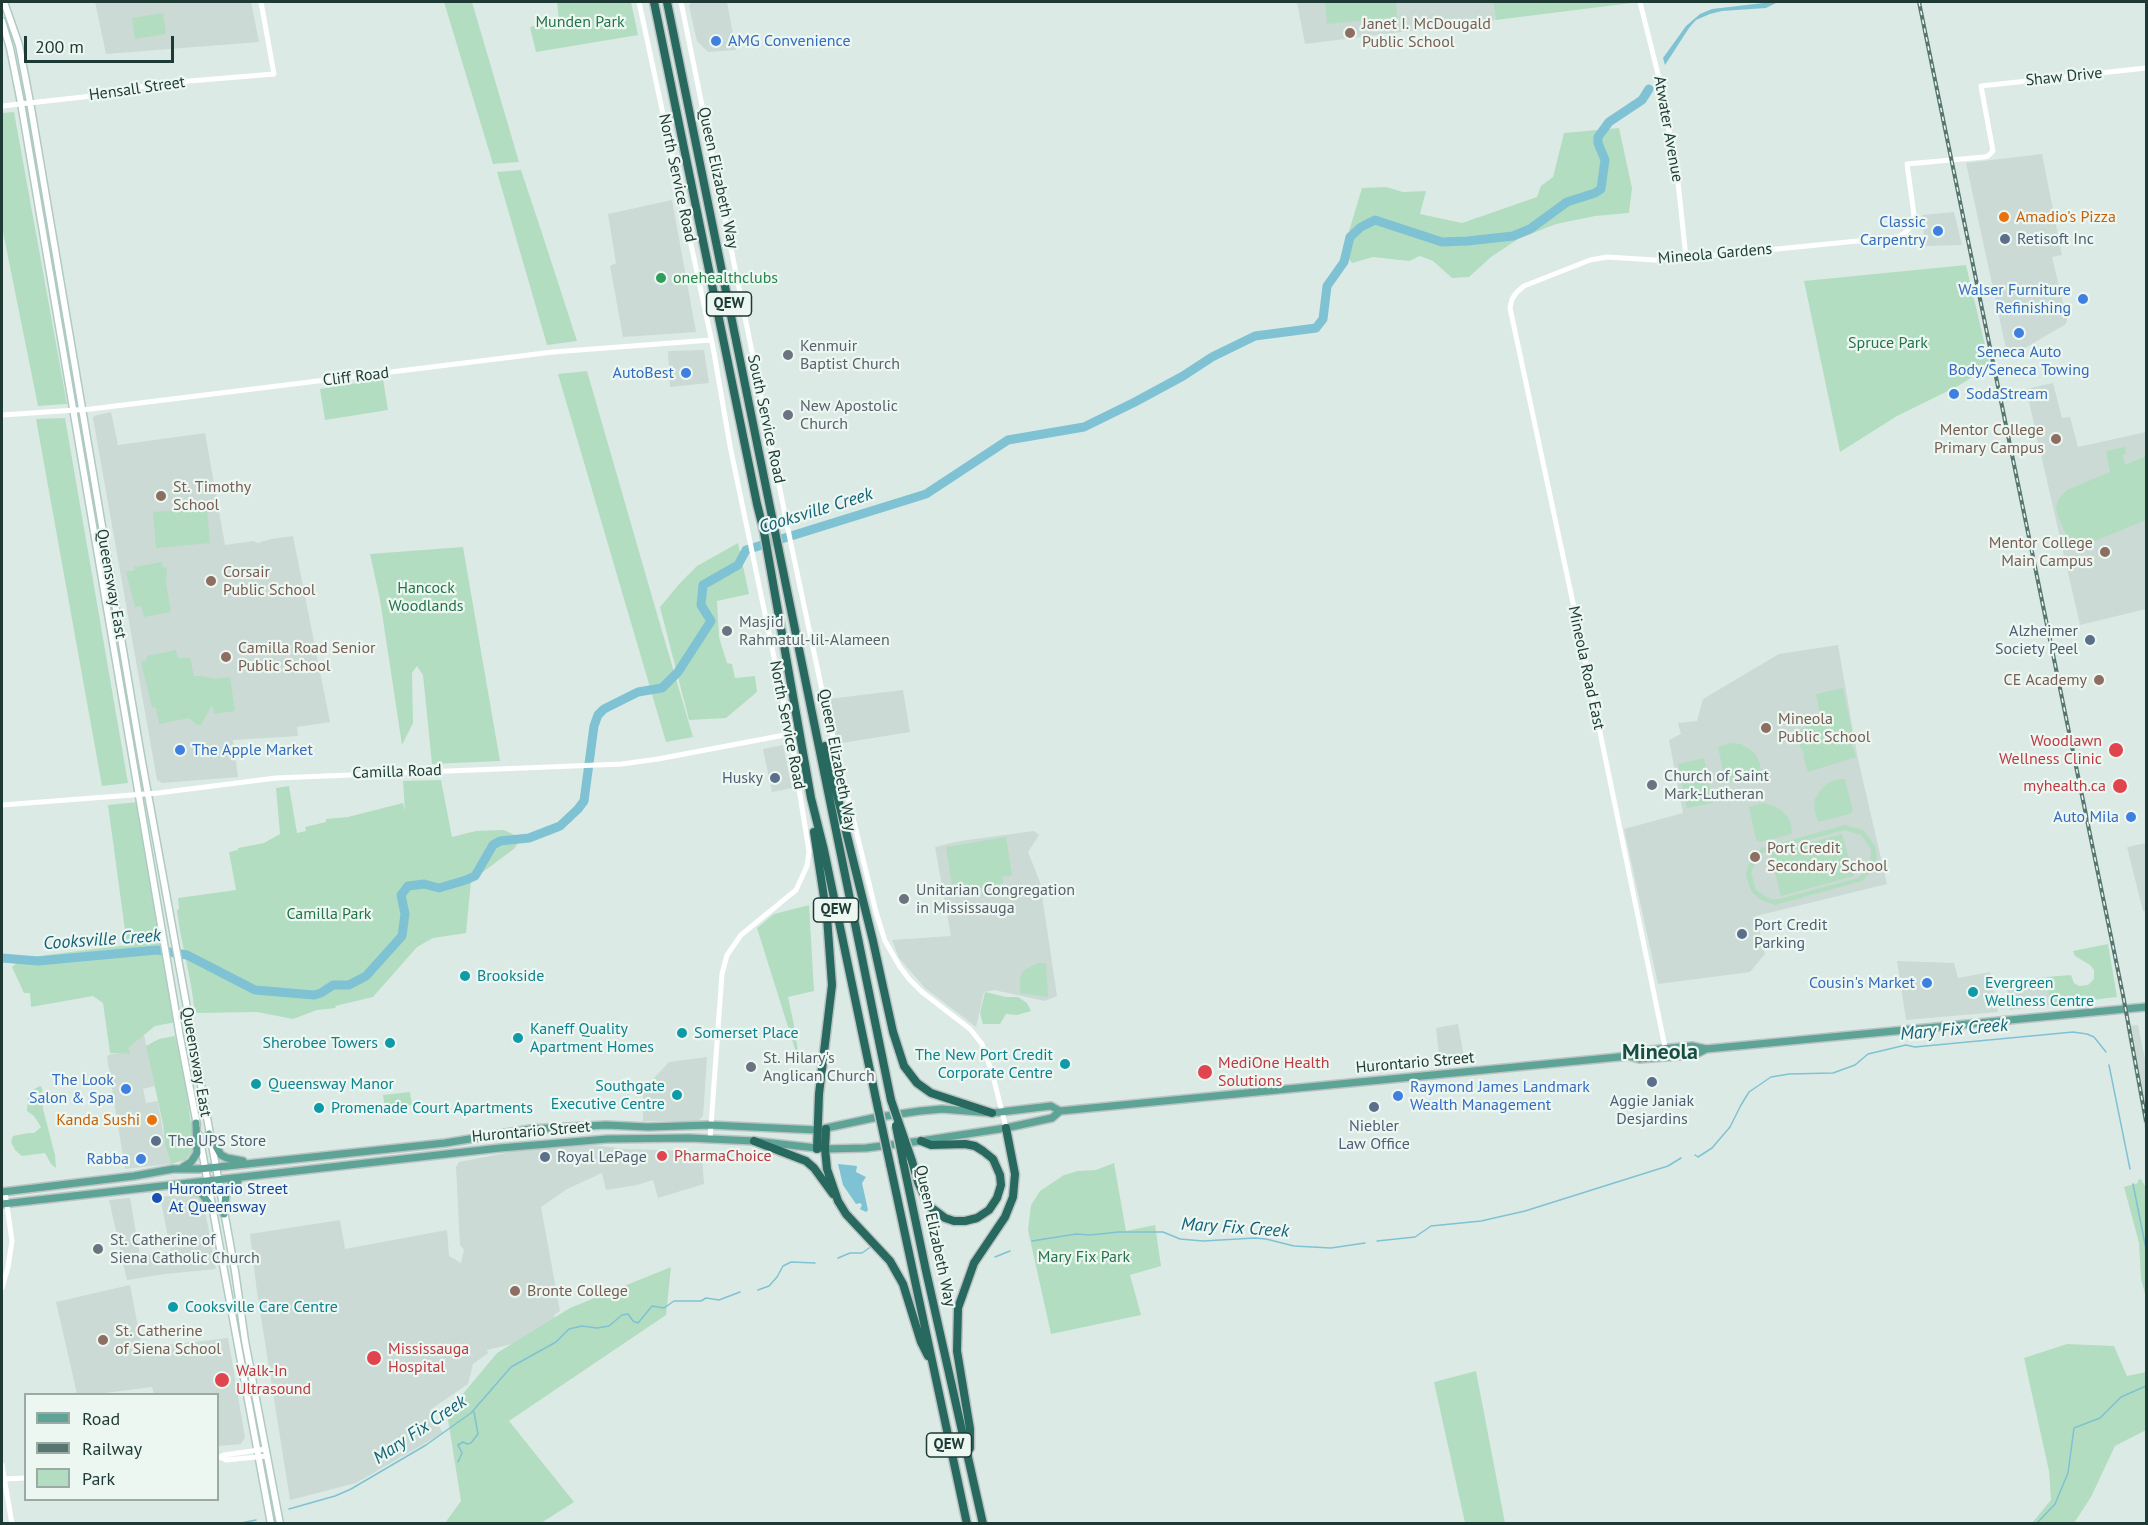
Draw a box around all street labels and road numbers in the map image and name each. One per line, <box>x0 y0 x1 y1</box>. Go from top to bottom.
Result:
street label: Shaw Drive <box>2025 63 2103 91</box>
street label: Hensall Street <box>88 73 186 105</box>
street label: Atwater Avenue <box>1649 75 1687 183</box>
street label: Queen Elizabeth Way <box>694 105 742 251</box>
street label: North Service Road <box>654 112 700 244</box>
street label: Mineola Gardens <box>1657 239 1773 269</box>
road number: QEW <box>706 292 752 316</box>
street label: South Service Road <box>743 353 789 485</box>
street label: Cliff Road <box>322 363 390 391</box>
street label: Queensway East <box>92 528 130 640</box>
street label: Mineola Road East <box>1564 604 1608 732</box>
street label: North Service Road <box>765 659 809 791</box>
street label: Queen Elizabeth Way <box>814 687 860 833</box>
street label: Camilla Road <box>352 761 442 783</box>
road number: QEW <box>814 898 858 922</box>
street label: Queensway East <box>177 1006 215 1118</box>
street label: Hurontario Street <box>1355 1048 1475 1078</box>
street label: Hurontario Street <box>471 1117 591 1147</box>
street label: Queen Elizabeth Way <box>911 1163 959 1309</box>
road number: QEW <box>926 1433 972 1457</box>

